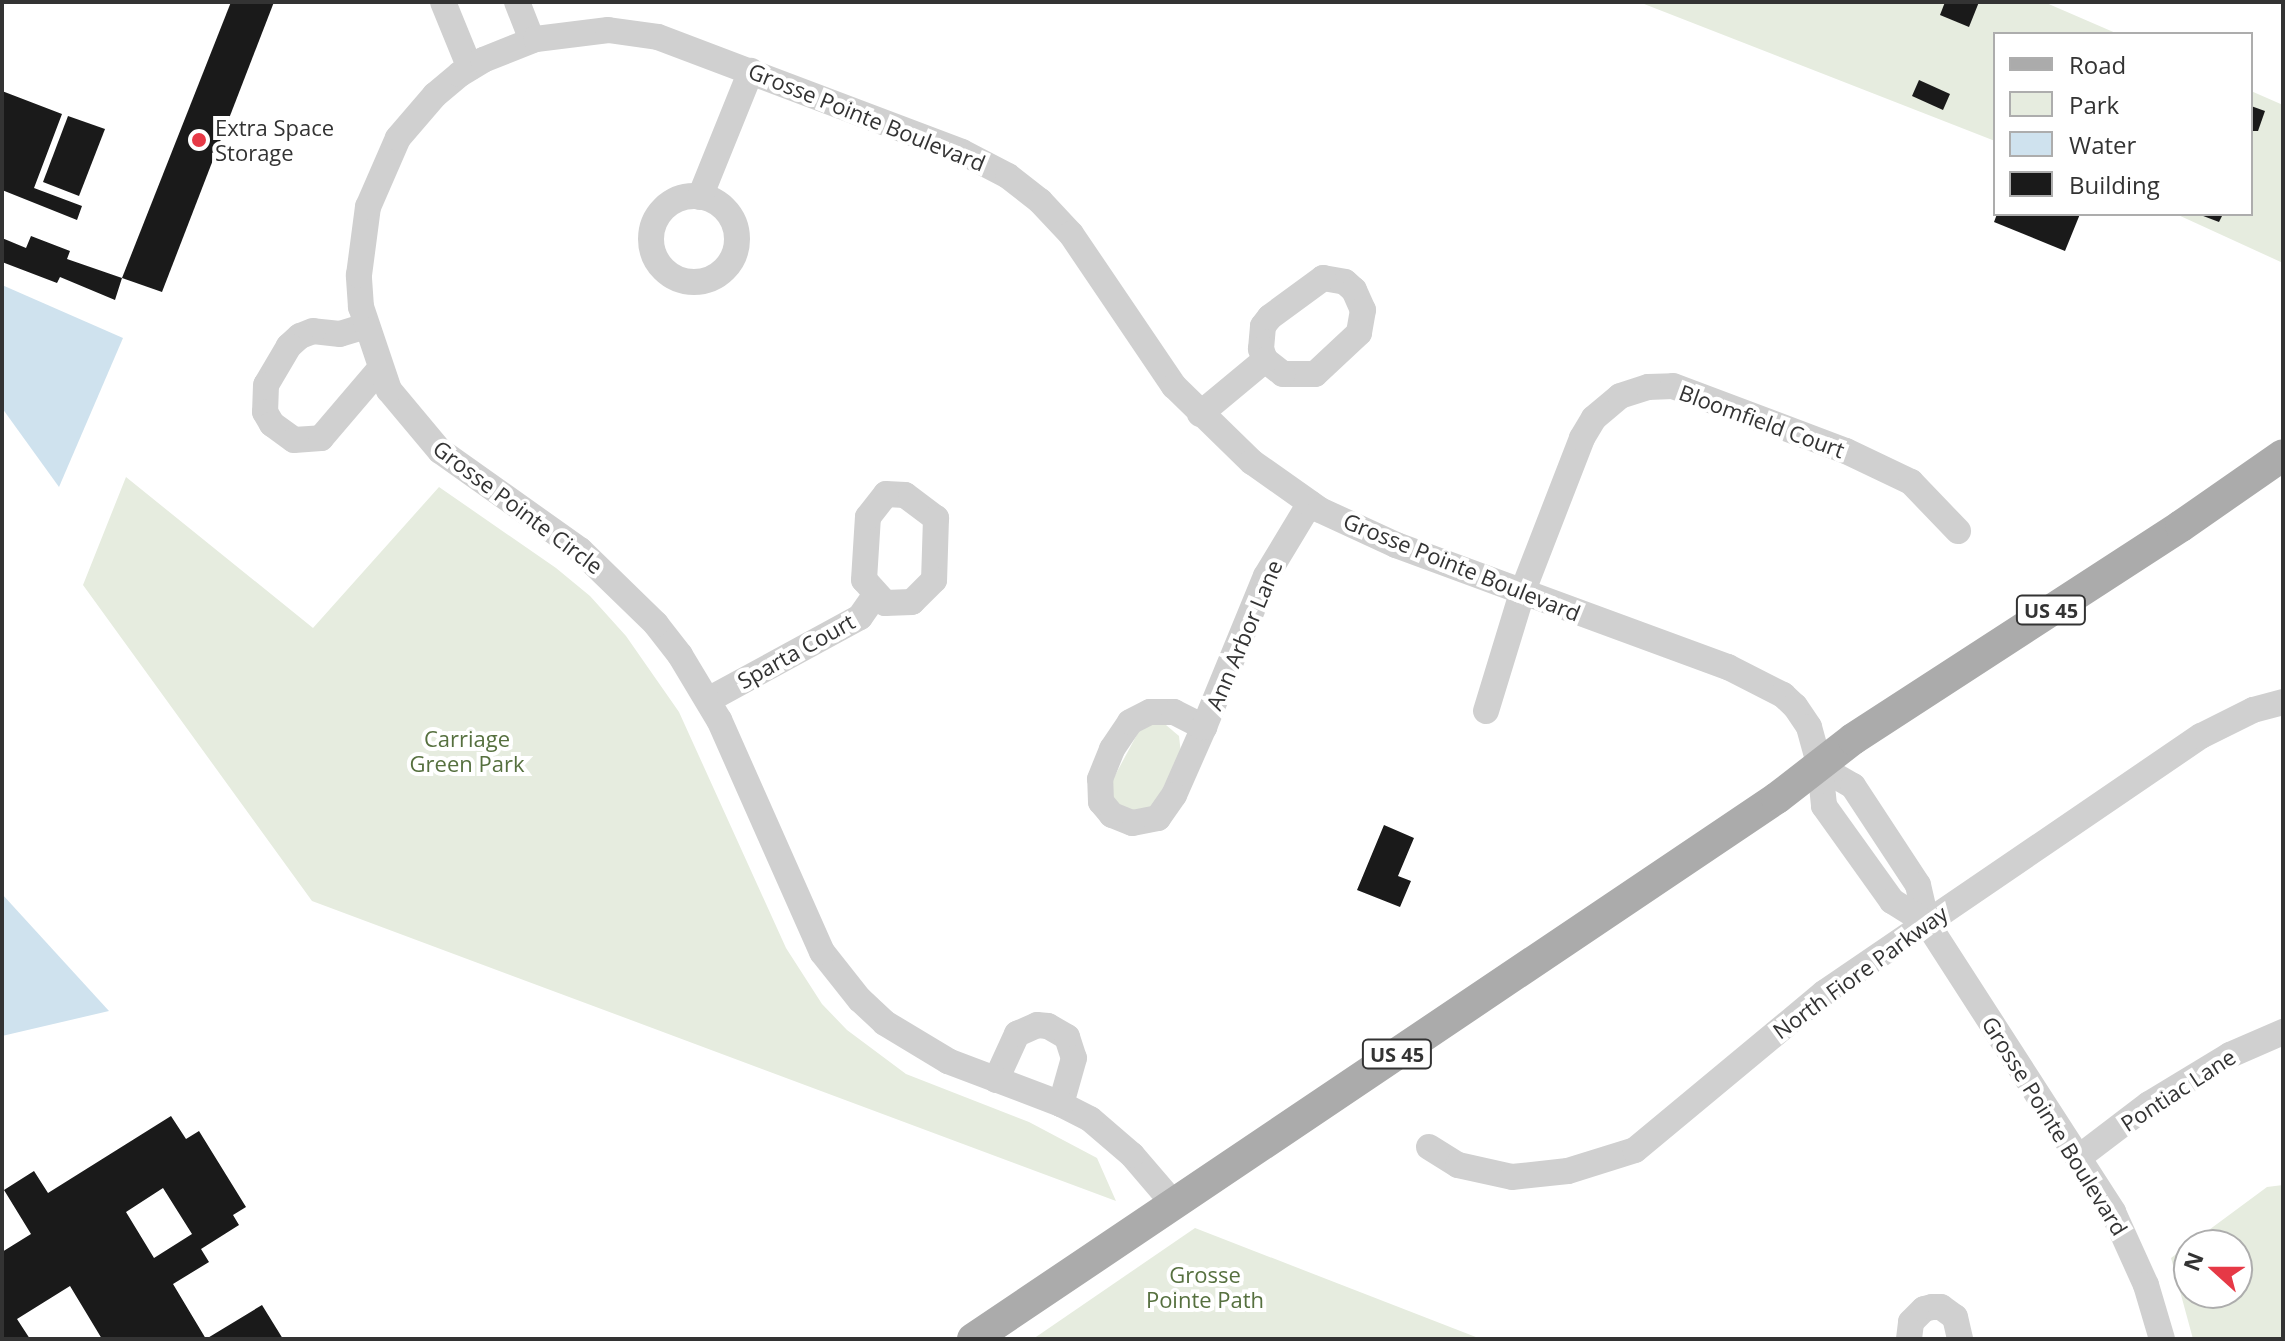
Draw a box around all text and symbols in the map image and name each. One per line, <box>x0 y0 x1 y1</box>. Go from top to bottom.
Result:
legend <box>1993 32 2253 216</box>
text: Road <box>2069 48 2126 81</box>
street label: Grosse Pointe Boulevard <box>745 57 989 177</box>
text: Park <box>2069 88 2119 121</box>
place label: Extra Space Storage <box>215 114 334 166</box>
text: Water <box>2069 128 2136 161</box>
marker: Extra Space Storage <box>190 131 208 149</box>
text: Building <box>2069 168 2160 201</box>
street label: Bloomfield Court <box>1676 379 1848 463</box>
street label: Grosse Pointe Circle <box>428 435 608 579</box>
street label: Grosse Pointe Boulevard <box>1340 507 1584 627</box>
street label: Ann Arbor Lane <box>1200 556 1288 714</box>
road number: US 45 <box>2015 594 2087 626</box>
street label: Sparta Court <box>733 608 859 694</box>
park label: Carriage Green Park <box>410 725 524 776</box>
street label: North Fiore Parkway <box>1768 900 1952 1044</box>
street label: Grosse Pointe Boulevard <box>1977 1012 2133 1240</box>
road number: US 45 <box>1361 1038 1433 1070</box>
street label: Pontiac Lane <box>2116 1043 2240 1137</box>
north arrow <box>2173 1229 2253 1309</box>
text: N <box>2175 1247 2210 1275</box>
park label: Grosse Pointe Path <box>1146 1261 1264 1312</box>

